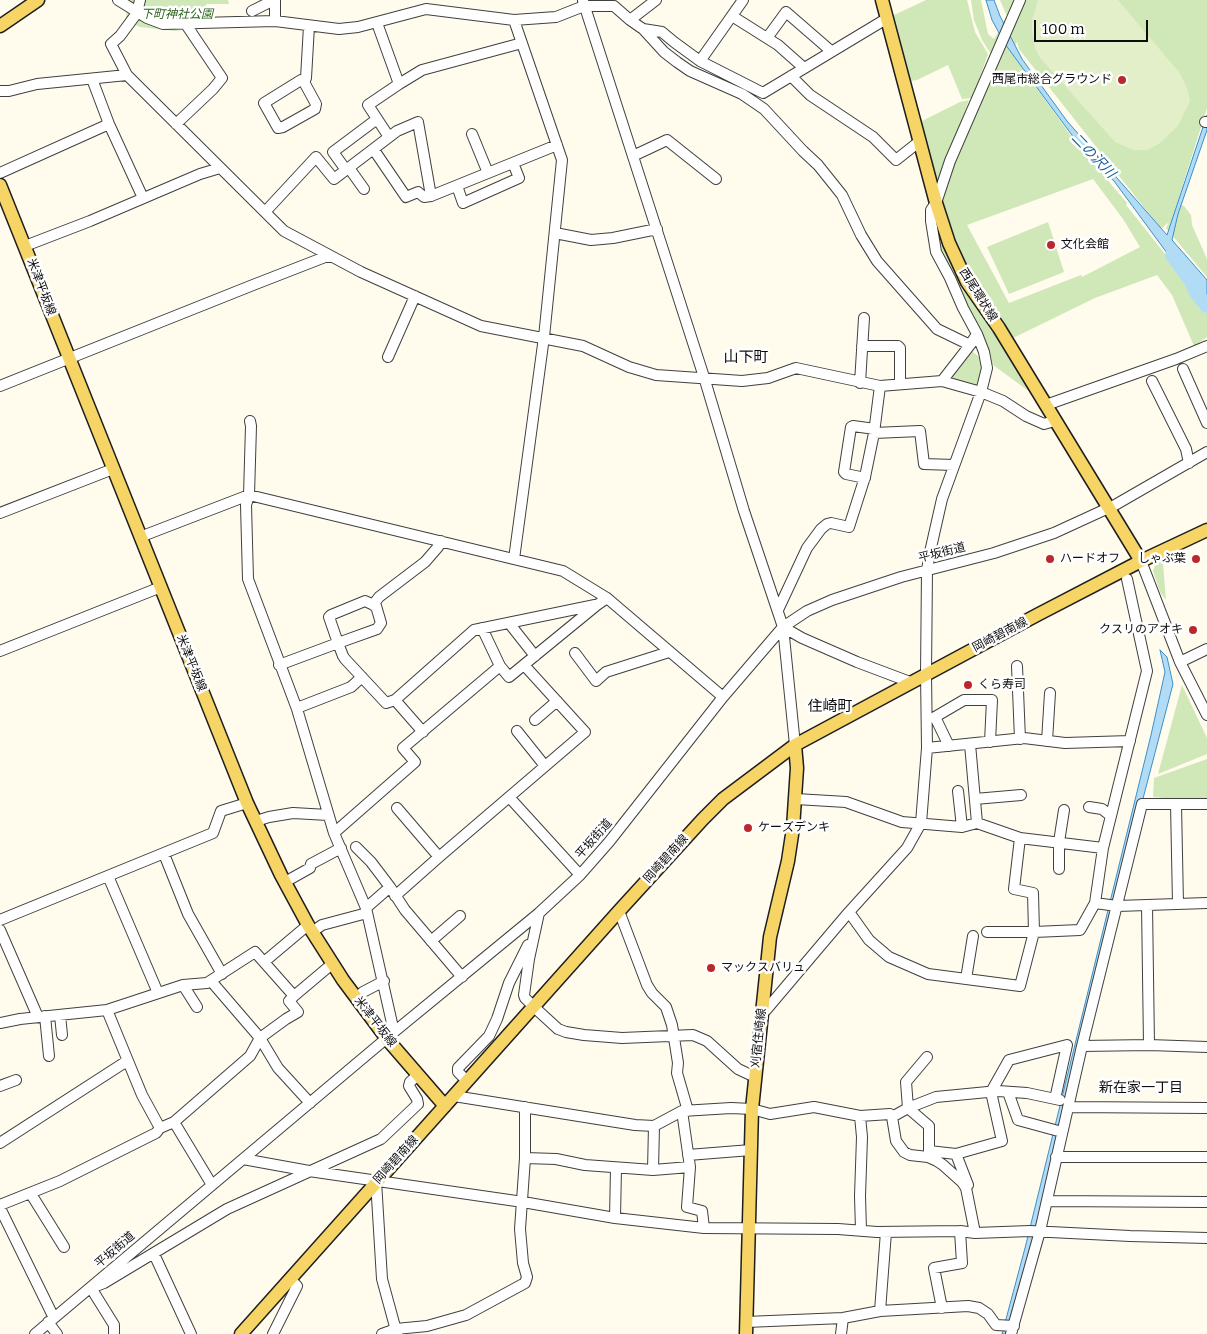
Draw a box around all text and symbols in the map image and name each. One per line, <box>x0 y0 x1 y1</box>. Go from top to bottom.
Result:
park label: 下町神社公園 <box>141 8 213 22</box>
scale bar <box>1037 10 1151 42</box>
text: 100 m <box>1042 20 1085 38</box>
place label: 西尾市総合グラウンド <box>992 73 1112 87</box>
marker: 西尾市総合グラウンド <box>1116 74 1128 86</box>
water label: 二の沢川 <box>1068 130 1118 182</box>
place label: 文化会館 <box>1061 238 1109 252</box>
marker: 文化会館 <box>1045 239 1057 251</box>
street label: 米津平坂線 <box>24 256 58 318</box>
street label: 西尾環状線 <box>956 266 1000 324</box>
district label: 山下町 <box>724 349 768 367</box>
street label: 平坂街道 <box>917 540 967 566</box>
place label: ハードオフ <box>1060 552 1120 566</box>
place label: しゃぶ葉 <box>1138 552 1186 566</box>
marker: ハードオフ <box>1044 553 1056 565</box>
marker: しゃぶ葉 <box>1190 553 1202 565</box>
street label: 岡崎碧南線 <box>970 615 1030 655</box>
place label: クスリのアオキ <box>1099 623 1183 637</box>
marker: クスリのアオキ <box>1187 624 1199 636</box>
street label: 米津平坂線 <box>173 632 209 694</box>
place label: くら寿司 <box>978 678 1026 692</box>
marker: くら寿司 <box>962 679 974 691</box>
district label: 住崎町 <box>808 698 852 716</box>
street label: 平坂街道 <box>573 816 615 862</box>
place label: ケーズデンキ <box>758 821 830 835</box>
marker: ケーズデンキ <box>742 822 754 834</box>
street label: 岡崎碧南線 <box>641 832 691 886</box>
place label: マックスバリュ <box>721 961 805 975</box>
marker: マックスバリュ <box>705 962 717 974</box>
street label: 米津平坂線 <box>351 994 399 1050</box>
street label: 刈宿住崎線 <box>749 1007 769 1069</box>
district label: 新在家一丁目 <box>1099 1080 1183 1096</box>
street label: 岡崎碧南線 <box>371 1133 421 1187</box>
street label: 平坂街道 <box>92 1229 138 1271</box>

